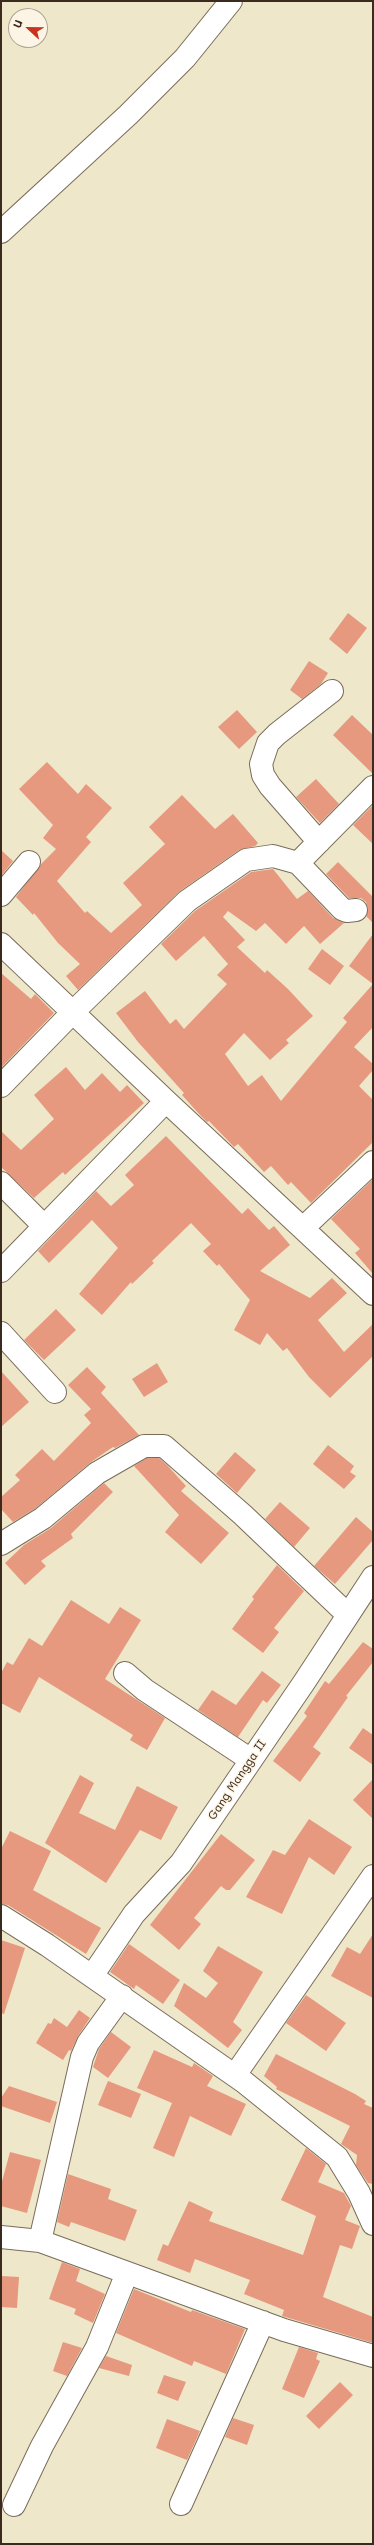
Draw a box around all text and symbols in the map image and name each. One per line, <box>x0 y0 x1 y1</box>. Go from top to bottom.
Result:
north arrow <box>8 8 48 48</box>
text: U <box>9 17 26 30</box>
street label: Gang Mangga II <box>205 1737 269 1823</box>

